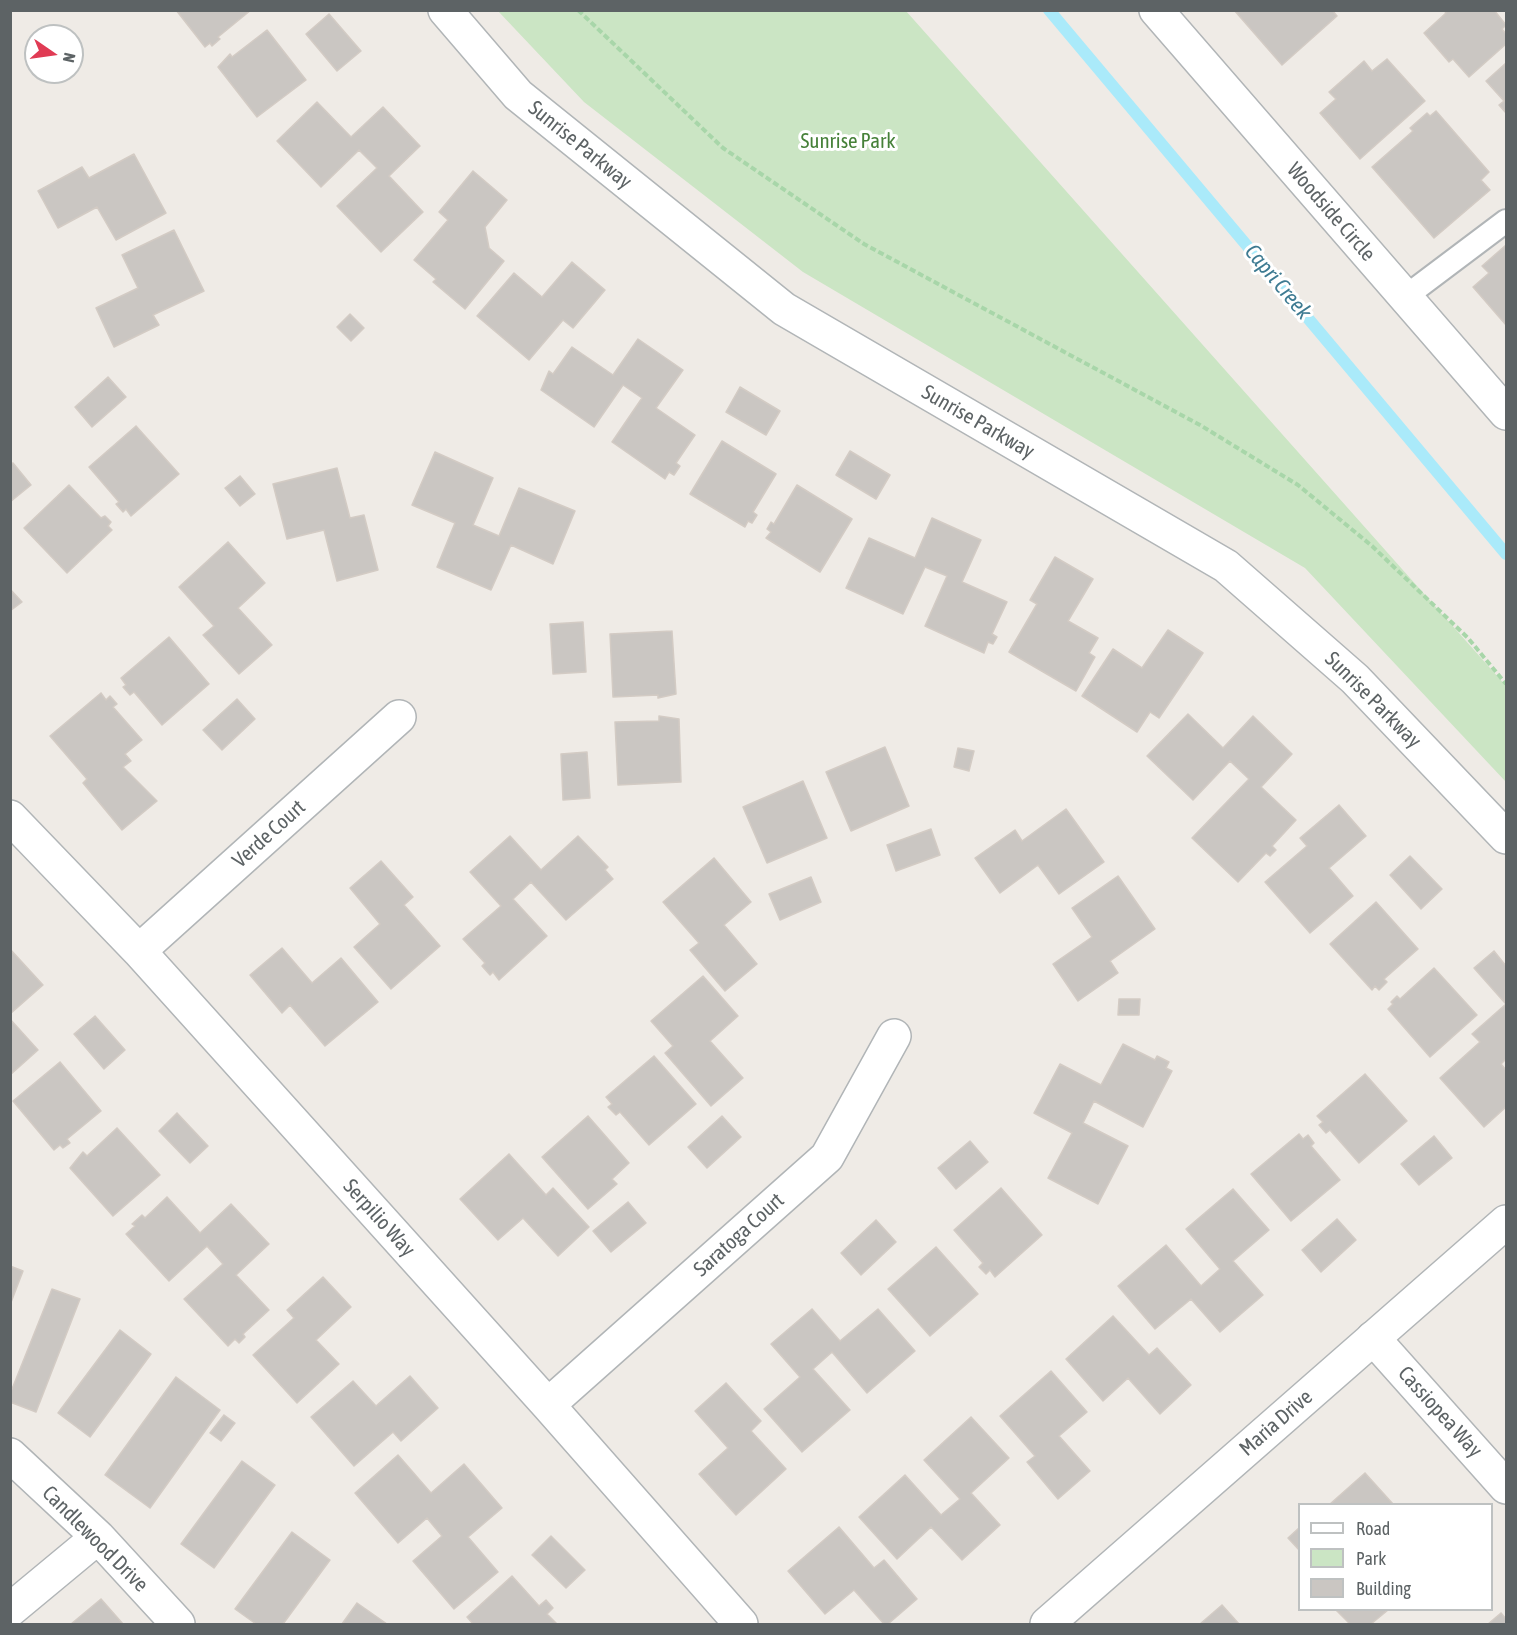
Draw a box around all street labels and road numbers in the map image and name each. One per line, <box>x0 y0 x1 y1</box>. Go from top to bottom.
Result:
street label: Sunrise Parkway <box>523 96 637 194</box>
street label: Woodside Circle <box>1281 158 1381 266</box>
street label: Sunrise Parkway <box>917 380 1039 464</box>
street label: Sunrise Parkway <box>1320 647 1426 753</box>
street label: Verde Court <box>227 795 311 873</box>
street label: Serpilio Way <box>338 1174 420 1262</box>
street label: Saratoga Court <box>689 1188 789 1282</box>
street label: Cassiopea Way <box>1393 1361 1487 1463</box>
street label: Maria Drive <box>1234 1385 1318 1461</box>
street label: Candlewood Drive <box>37 1481 153 1597</box>

